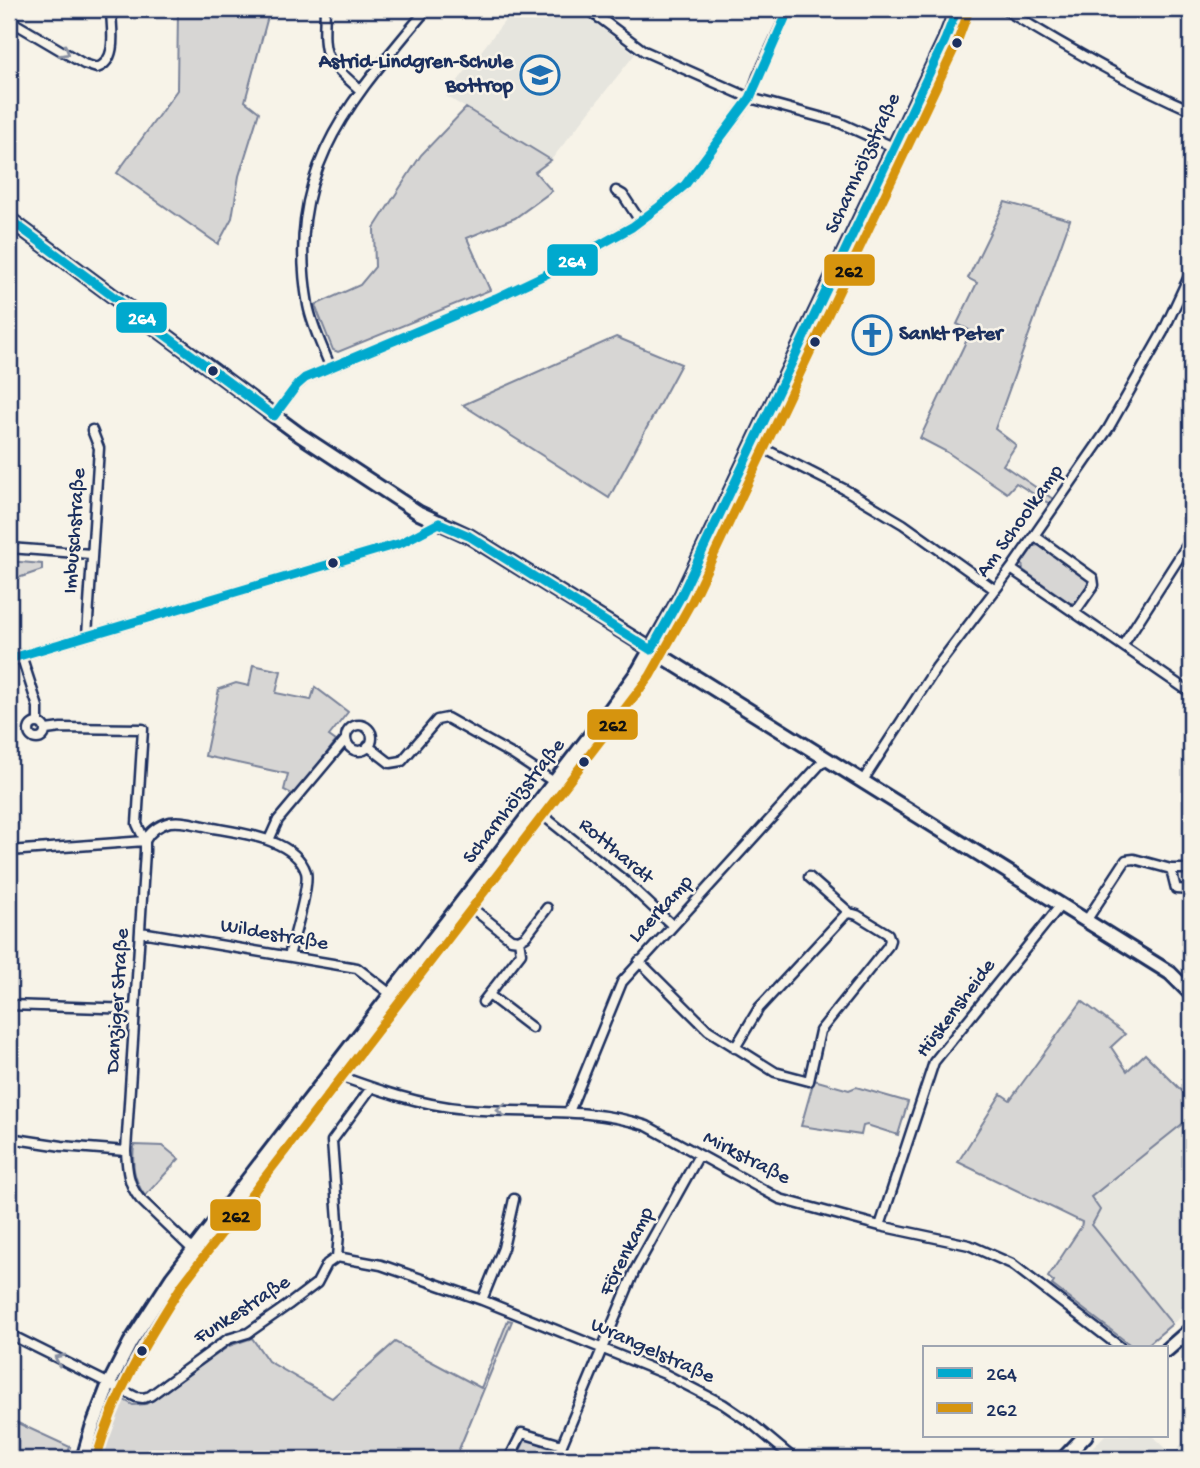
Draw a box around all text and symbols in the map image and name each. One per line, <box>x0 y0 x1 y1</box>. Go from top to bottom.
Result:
unlabelled marker <box>950 36 964 50</box>
one-way arrow <box>57 44 70 57</box>
place label: Astrid-Lindgren-Schule Bottrop <box>318 51 514 100</box>
school or university icon: Astrid-Lindgren-Schule Bottrop <box>519 54 561 96</box>
street label: Scharnhölzstraße <box>820 89 908 238</box>
line badge: 264 <box>546 243 599 277</box>
text: 264 <box>558 252 587 275</box>
line badge: 262 <box>823 253 876 287</box>
text: 262 <box>835 262 864 285</box>
line badge: 264 <box>115 301 168 334</box>
text: 264 <box>128 309 157 332</box>
church icon: Sankt Peter <box>851 314 893 356</box>
place label: Sankt Peter <box>899 323 1005 348</box>
unlabelled marker <box>808 335 822 349</box>
unlabelled marker <box>206 364 220 378</box>
street label: Am Schoolkamp <box>972 460 1071 583</box>
street label: Imbuschstraße <box>59 466 93 595</box>
unlabelled marker <box>326 556 340 570</box>
line badge: 262 <box>586 708 639 741</box>
text: 262 <box>599 716 628 739</box>
street label: Scharnhölzstraße <box>458 733 572 870</box>
unlabelled marker <box>577 755 591 769</box>
street label: Rotthardt <box>572 813 659 892</box>
street label: Laerkamp <box>624 870 700 949</box>
street label: Wildestraße <box>218 914 331 958</box>
street label: Danziger Straße <box>101 926 137 1076</box>
street label: Hüskensheide <box>912 954 1003 1063</box>
one-way arrow <box>495 1102 505 1118</box>
street label: Mirkstraße <box>698 1126 795 1192</box>
line badge: 262 <box>209 1198 262 1232</box>
street label: Förenkamp <box>595 1203 661 1301</box>
text: 262 <box>222 1207 251 1230</box>
street label: Funkestraße <box>189 1270 297 1352</box>
street label: Wrangelstraße <box>586 1313 719 1391</box>
unlabelled marker <box>135 1344 149 1358</box>
legend <box>923 1346 1168 1436</box>
one-way arrow <box>54 1353 66 1367</box>
text: 264 <box>986 1364 1017 1389</box>
text: 262 <box>986 1400 1017 1425</box>

